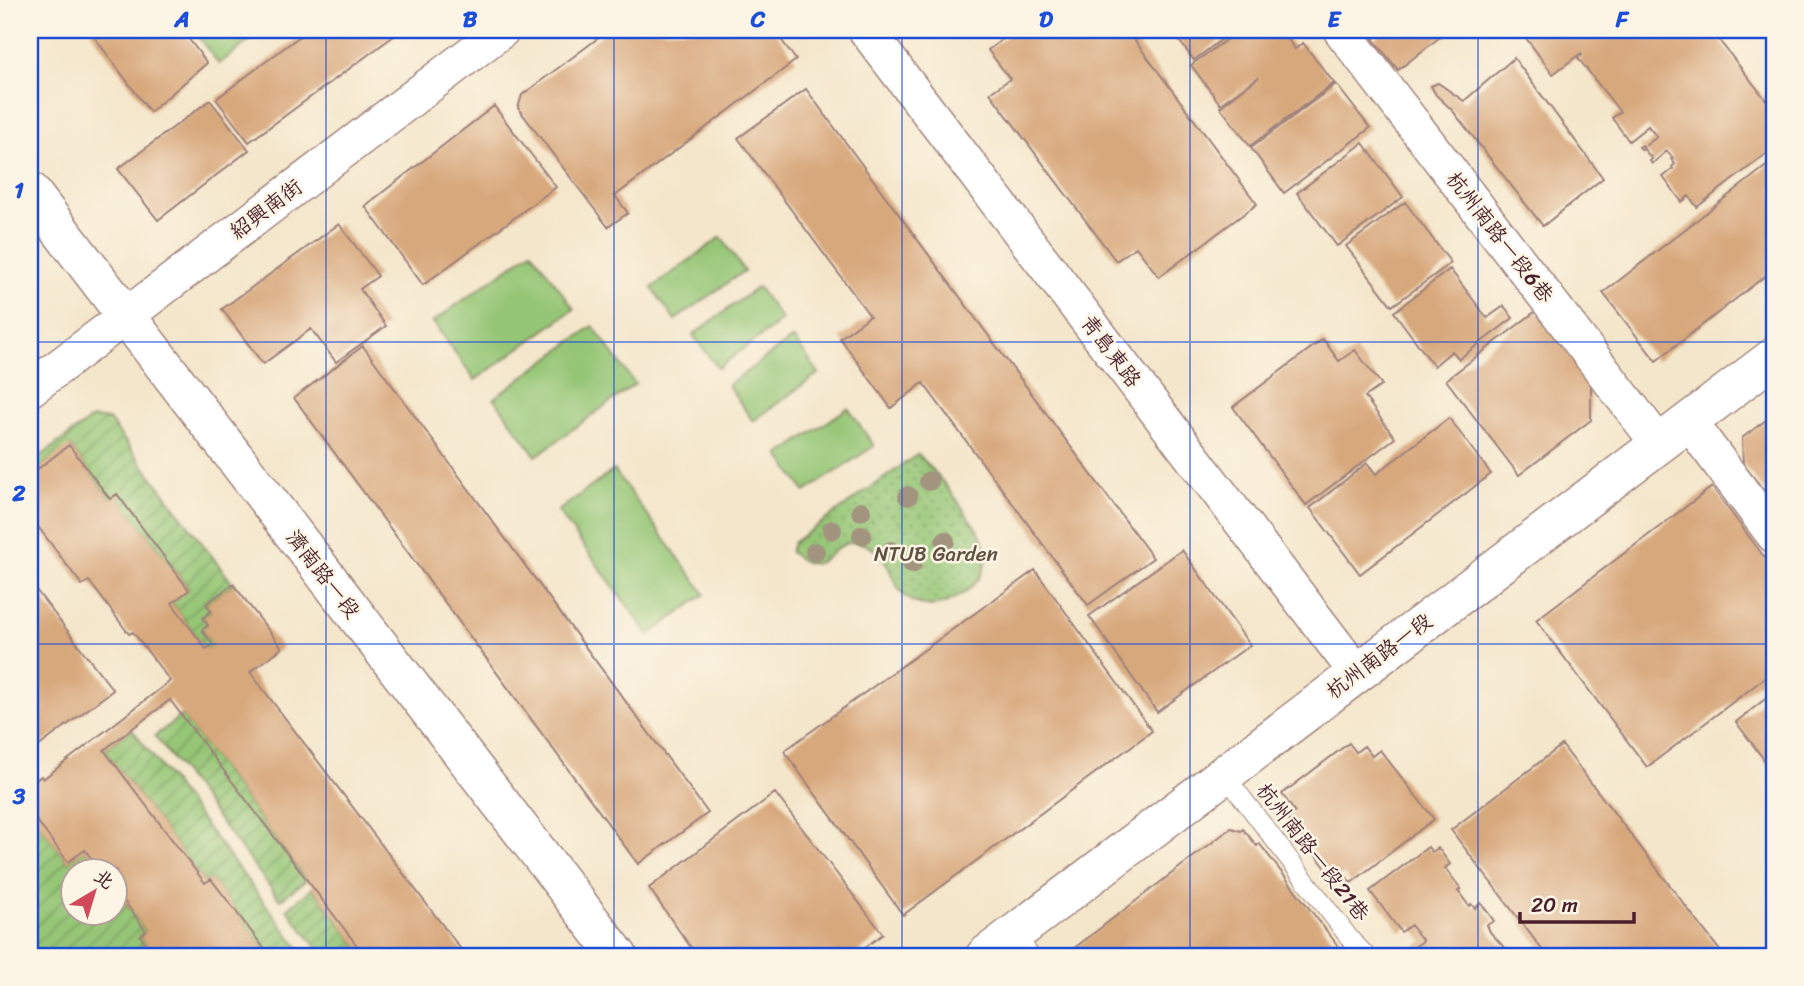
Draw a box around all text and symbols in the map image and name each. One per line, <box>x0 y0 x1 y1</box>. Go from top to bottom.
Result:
text: A <box>173 0 190 40</box>
text: B <box>463 0 478 40</box>
text: C <box>750 0 766 40</box>
text: D <box>1039 0 1054 40</box>
text: E <box>1328 0 1343 40</box>
text: F <box>1615 0 1630 40</box>
street label: 杭州南路一段6巷 <box>1436 163 1564 311</box>
street label: 紹興南街 <box>221 169 311 249</box>
text: 1 <box>14 170 24 211</box>
street label: 青島東路 <box>1071 306 1151 396</box>
text: 2 <box>11 473 26 514</box>
street label: 濟南路一段 <box>276 521 370 627</box>
park label: NTUB Garden <box>874 535 998 573</box>
street label: 杭州南路一段 <box>1317 603 1441 709</box>
street label: 杭州南路一段21巷 <box>1246 774 1380 930</box>
text: 3 <box>12 776 26 817</box>
north arrow <box>60 856 130 926</box>
text: 北 <box>87 860 122 898</box>
scale bar <box>1520 881 1634 925</box>
text: 20 m <box>1531 886 1578 924</box>

